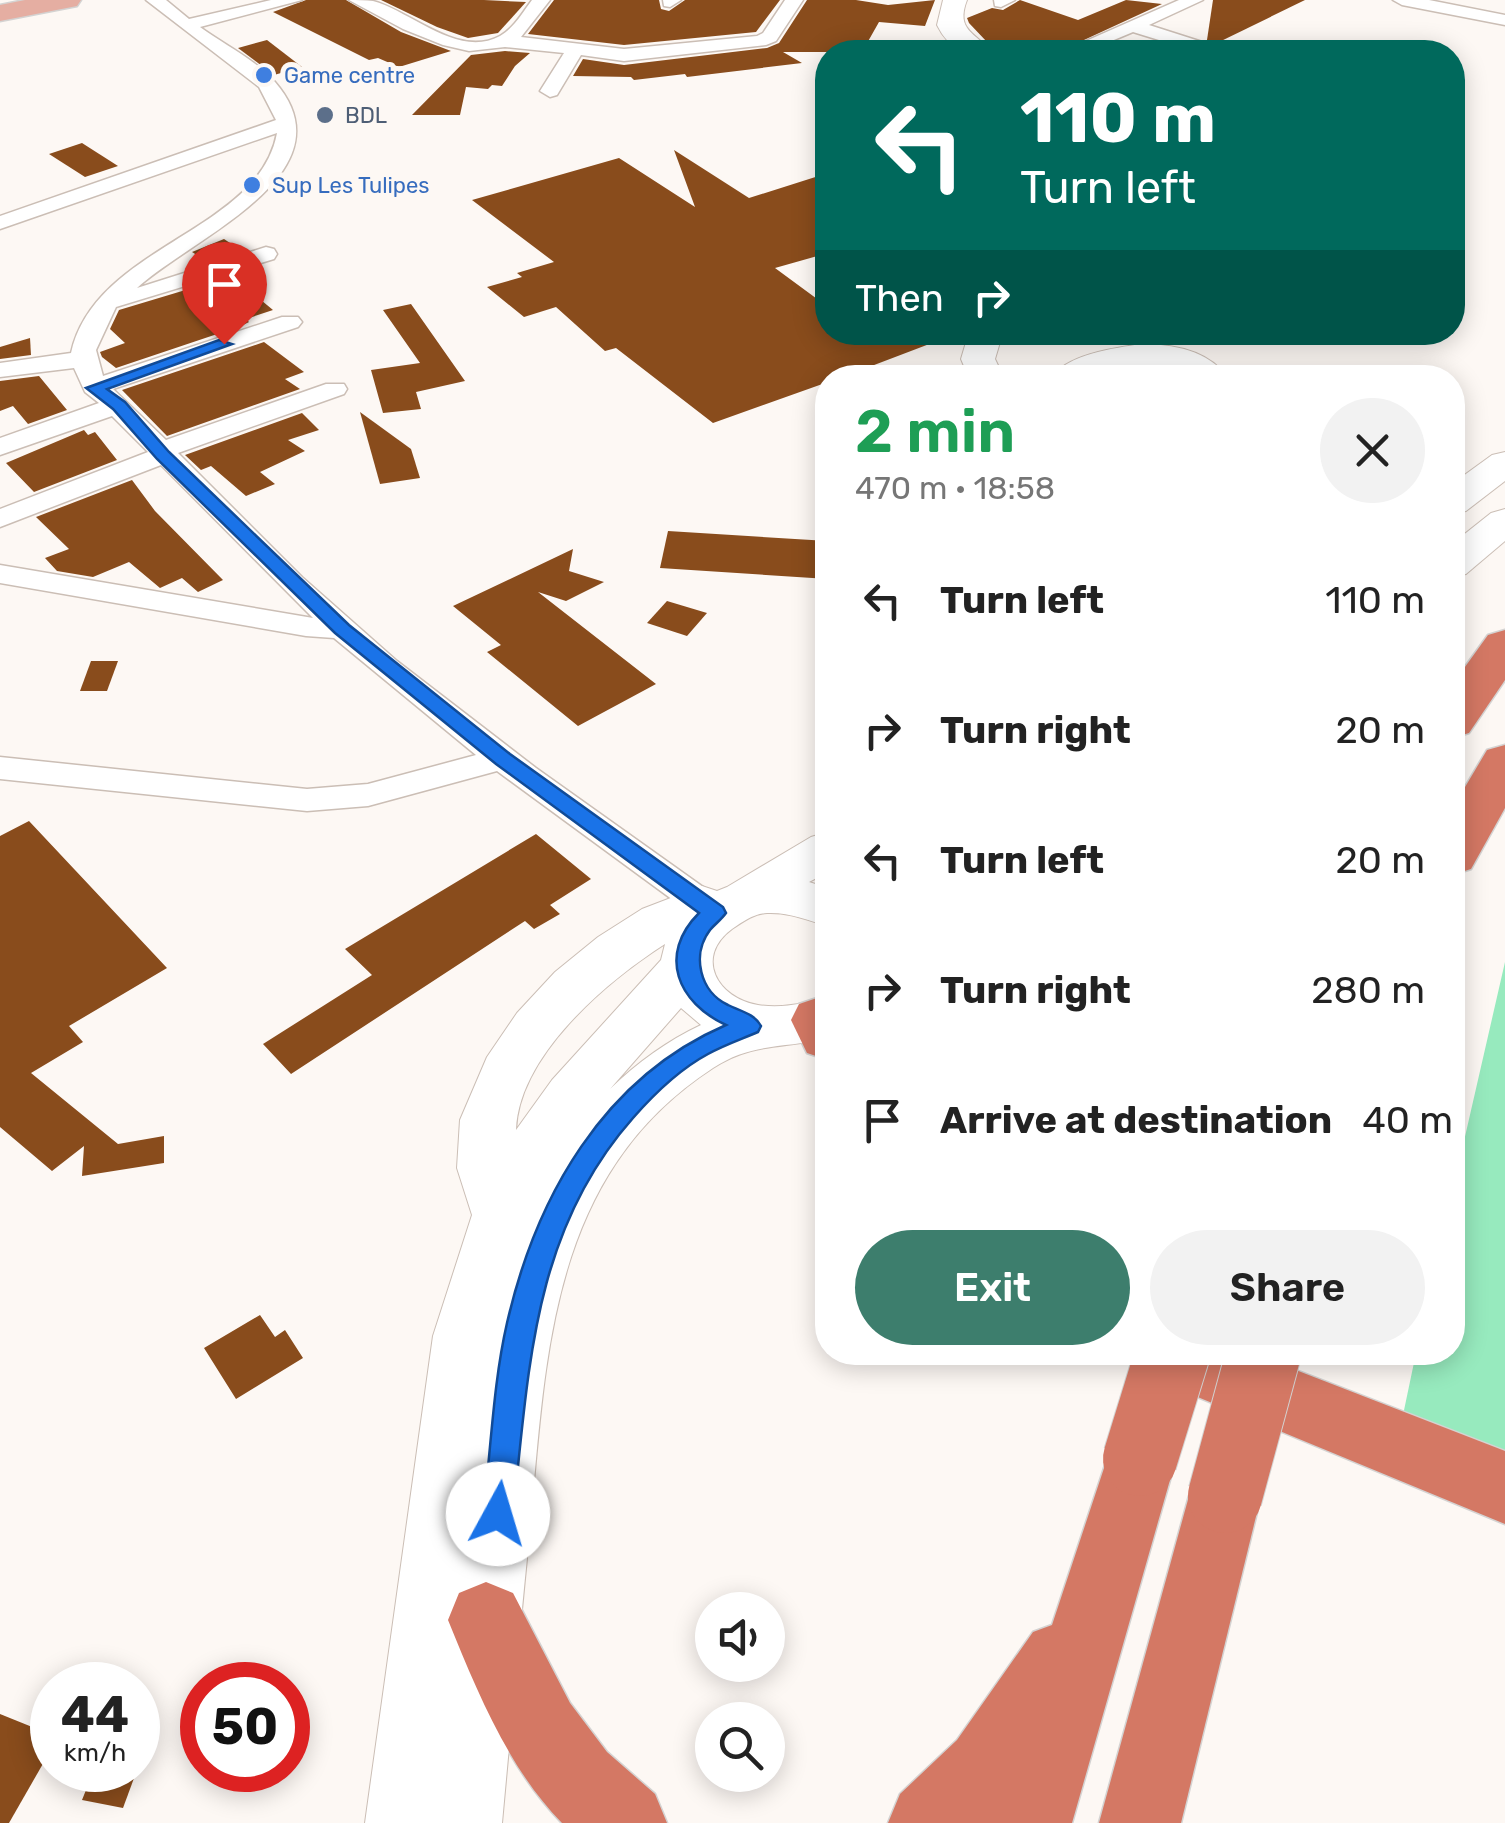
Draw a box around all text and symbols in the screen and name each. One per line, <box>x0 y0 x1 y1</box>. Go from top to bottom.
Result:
place label: Game centre <box>284 62 415 89</box>
marker: Game centre <box>253 64 275 86</box>
text: 110 m <box>1020 77 1216 160</box>
icon: left <box>855 80 985 210</box>
place label: BDL <box>345 102 387 129</box>
marker: BDL <box>314 104 336 126</box>
text: Turn left <box>1020 161 1196 214</box>
place label: Sup Les Tulipes <box>272 172 430 199</box>
marker: Sup Les Tulipes <box>241 174 263 196</box>
pin <box>182 242 267 345</box>
icon: arrive <box>197 257 252 312</box>
icon: right <box>964 270 1019 325</box>
text: Then <box>855 275 944 321</box>
text: 2 min <box>855 396 1015 467</box>
button: close <box>1320 398 1425 503</box>
text: 470 m · 18:58 <box>855 469 1055 507</box>
icon: left <box>855 573 910 628</box>
text: Turn left <box>940 577 1104 623</box>
text: 110 m <box>1325 577 1425 623</box>
icon: right <box>855 703 910 758</box>
text: Turn right <box>940 707 1131 753</box>
text: 20 m <box>1335 707 1425 753</box>
icon: left <box>855 833 910 888</box>
text: Turn left <box>940 837 1104 883</box>
text: 20 m <box>1335 837 1425 883</box>
icon: right <box>855 963 910 1018</box>
text: Turn right <box>940 967 1131 1013</box>
text: 280 m <box>1311 967 1425 1013</box>
icon: arrive <box>855 1093 910 1148</box>
text: Arrive at destination <box>940 1097 1332 1143</box>
text: 40 m <box>1362 1097 1453 1143</box>
button: Exit <box>855 1230 1130 1345</box>
button: Share <box>1150 1230 1425 1345</box>
position arrow <box>446 1462 550 1566</box>
map controls <box>695 1592 785 1792</box>
button: sound <box>695 1592 785 1682</box>
speed limit sign: 50 <box>180 1662 310 1792</box>
text: 44 <box>61 1685 129 1745</box>
button: search <box>695 1702 785 1792</box>
text: km/h <box>64 1738 126 1767</box>

